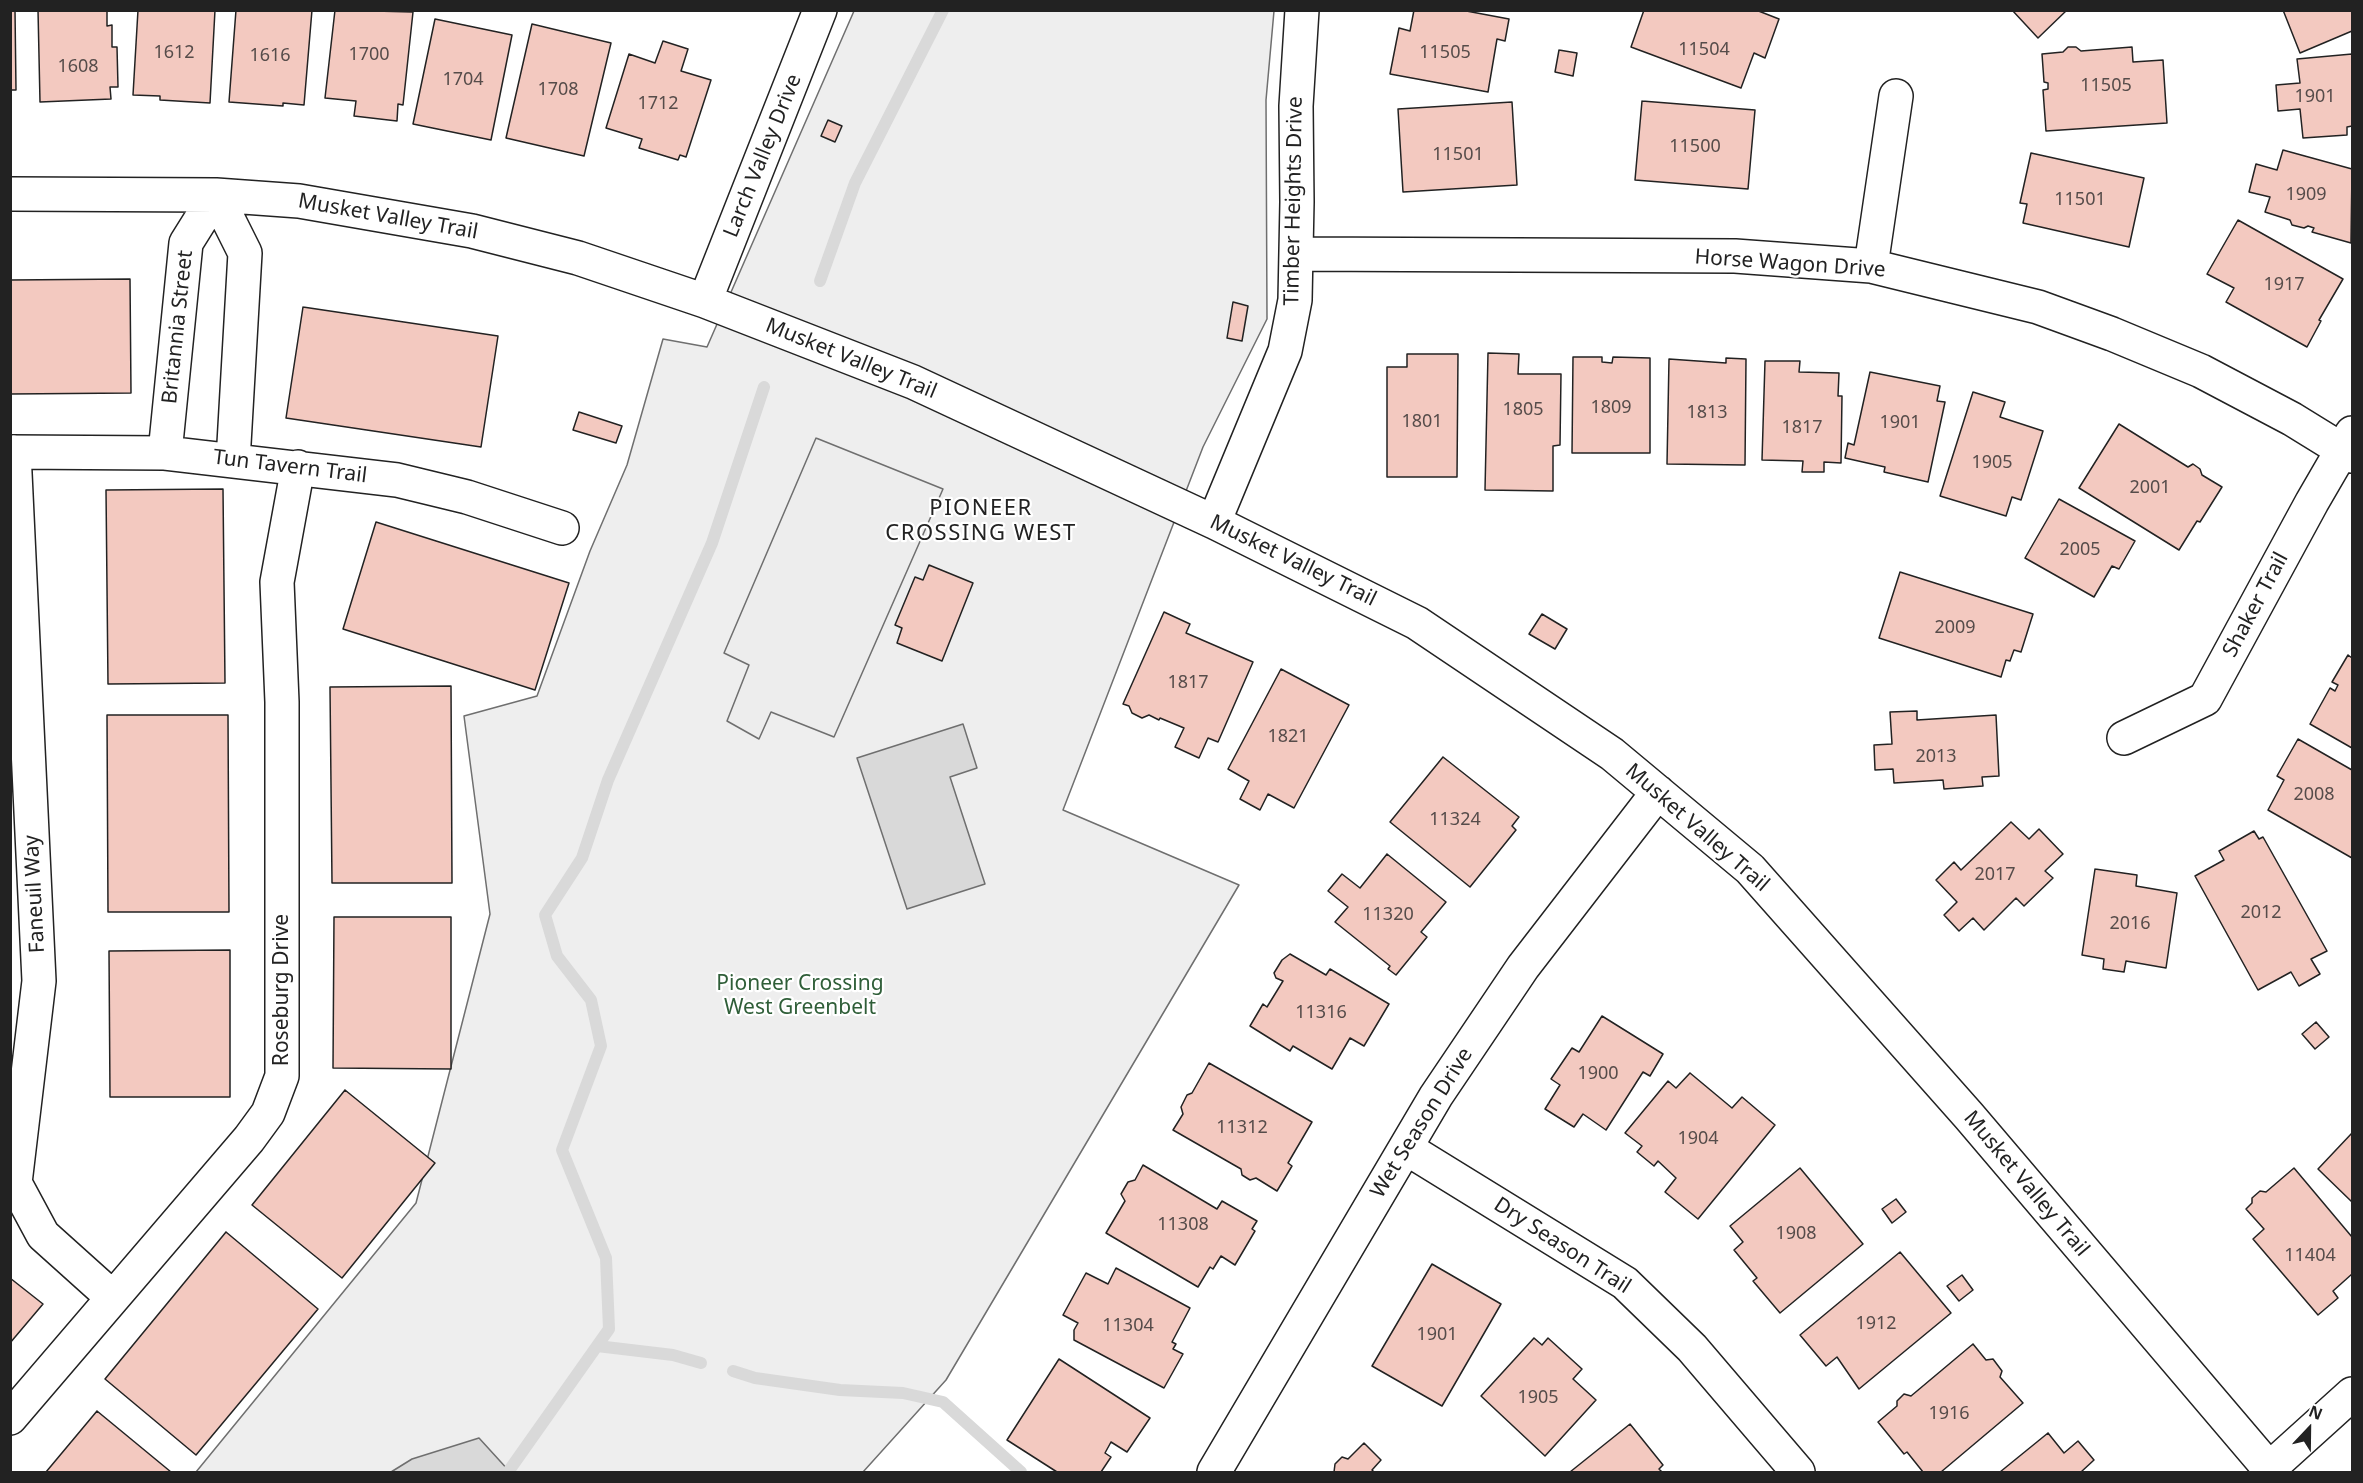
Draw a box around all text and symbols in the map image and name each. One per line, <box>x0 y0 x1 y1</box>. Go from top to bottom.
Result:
house number: 11504 <box>1678 39 1730 61</box>
house number: 1612 <box>153 42 195 64</box>
house number: 11505 <box>1419 42 1471 64</box>
house number: 1700 <box>348 44 390 66</box>
house number: 1616 <box>249 45 291 67</box>
house number: 1608 <box>57 56 99 78</box>
house number: 1704 <box>442 69 484 91</box>
street label: Larch Valley Drive <box>719 71 807 241</box>
house number: 11505 <box>2080 75 2132 97</box>
house number: 1708 <box>537 79 579 101</box>
house number: 1901 <box>2294 86 2336 108</box>
house number: 1712 <box>637 93 679 115</box>
street label: Timber Heights Drive <box>1280 96 1308 306</box>
house number: 11500 <box>1669 136 1721 158</box>
house number: 11501 <box>1432 144 1484 166</box>
house number: 1909 <box>2285 184 2327 206</box>
street label: Musket Valley Trail <box>296 189 480 245</box>
house number: 11501 <box>2054 189 2106 211</box>
street label: Horse Wagon Drive <box>1694 245 1886 283</box>
street label: Britannia Street <box>157 249 199 405</box>
house number: 1917 <box>2263 274 2305 296</box>
street label: Musket Valley Trail <box>762 313 940 405</box>
house number: 1809 <box>1590 397 1632 419</box>
house number: 1805 <box>1502 399 1544 421</box>
house number: 1813 <box>1686 402 1728 424</box>
house number: 1801 <box>1401 411 1443 433</box>
house number: 1901 <box>1879 412 1921 434</box>
house number: 1817 <box>1781 417 1823 439</box>
street label: Tun Tavern Trail <box>212 445 368 489</box>
house number: 1905 <box>1971 452 2013 474</box>
house number: 2001 <box>2129 477 2171 499</box>
district label: PIONEER CROSSING WEST <box>885 496 1077 548</box>
street label: Musket Valley Trail <box>1206 510 1380 612</box>
house number: 2005 <box>2059 539 2101 561</box>
street label: Shaker Trail <box>2218 548 2294 662</box>
house number: 2009 <box>1934 617 1976 639</box>
house number: 1817 <box>1167 672 1209 694</box>
house number: 1821 <box>1267 726 1309 748</box>
house number: 2013 <box>1915 746 1957 768</box>
street label: Musket Valley Trail <box>1620 759 1774 897</box>
house number: 2008 <box>2293 784 2335 806</box>
house number: 11324 <box>1429 809 1481 831</box>
street label: Faneuil Way <box>19 834 51 954</box>
house number: 2017 <box>1974 864 2016 886</box>
house number: 2012 <box>2240 902 2282 924</box>
house number: 11320 <box>1362 904 1414 926</box>
house number: 2016 <box>2109 913 2151 935</box>
street label: Roseburg Drive <box>269 914 295 1066</box>
park label: Pioneer Crossing West Greenbelt <box>716 971 884 1021</box>
house number: 11316 <box>1295 1002 1347 1024</box>
street label: Wet Season Drive <box>1366 1043 1478 1203</box>
house number: 1900 <box>1577 1063 1619 1085</box>
street label: Musket Valley Trail <box>1958 1106 2094 1262</box>
house number: 11312 <box>1216 1117 1268 1139</box>
house number: 1904 <box>1677 1128 1719 1150</box>
street label: Dry Season Trail <box>1489 1192 1635 1300</box>
house number: 11308 <box>1157 1214 1209 1236</box>
house number: 1908 <box>1775 1223 1817 1245</box>
house number: 11404 <box>2284 1245 2336 1267</box>
house number: 1912 <box>1855 1313 1897 1335</box>
house number: 11304 <box>1102 1315 1154 1337</box>
house number: 1901 <box>1416 1324 1458 1346</box>
house number: 1905 <box>1517 1387 1559 1409</box>
north arrow <box>2279 1399 2339 1459</box>
text: N <box>2306 1400 2326 1425</box>
house number: 1916 <box>1928 1403 1970 1425</box>

